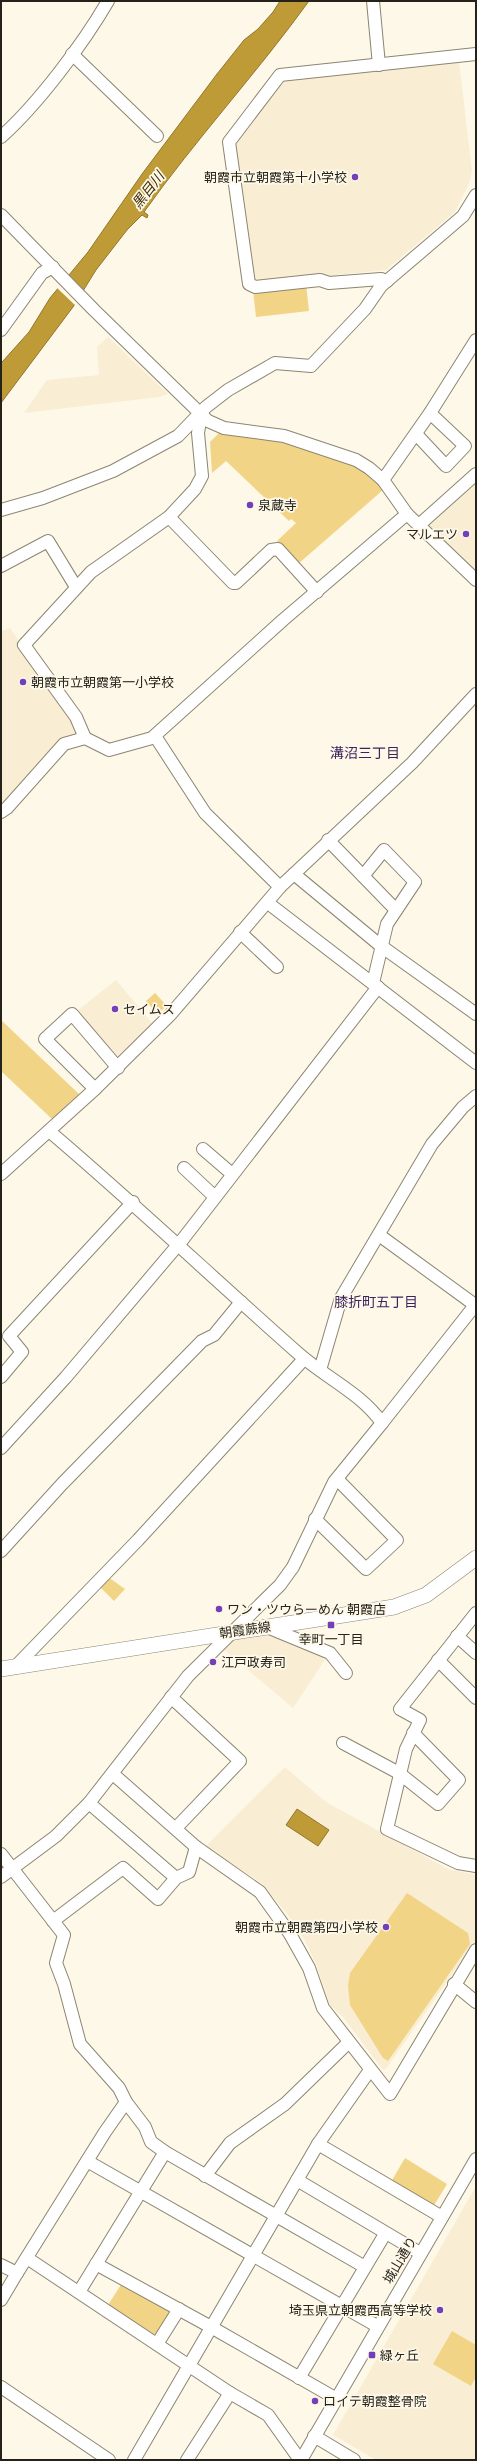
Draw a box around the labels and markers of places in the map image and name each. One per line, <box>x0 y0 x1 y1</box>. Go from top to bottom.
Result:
place label: 朝霞市立朝霞第十小学校 <box>204 169 347 186</box>
marker: 朝霞市立朝霞第十小学校 <box>350 172 360 182</box>
place label: 泉蔵寺 <box>258 497 297 514</box>
marker: 泉蔵寺 <box>245 500 255 510</box>
place label: マルエツ <box>406 526 458 543</box>
marker: マルエツ <box>461 529 471 539</box>
place label: 朝霞市立朝霞第一小学校 <box>31 674 174 691</box>
marker: 朝霞市立朝霞第一小学校 <box>18 677 28 687</box>
place label: セイムス <box>123 1001 175 1018</box>
marker: セイムス <box>110 1004 120 1014</box>
place label: ワン・ツウらーめん 朝霞店 <box>227 1601 386 1618</box>
marker: ワン・ツウらーめん 朝霞店 <box>214 1604 224 1614</box>
marker: 幸町一丁目 <box>326 1620 336 1630</box>
place label: 幸町一丁目 <box>298 1631 364 1648</box>
place label: 江戸政寿司 <box>221 1654 286 1671</box>
marker: 江戸政寿司 <box>208 1657 218 1667</box>
place label: 朝霞市立朝霞第四小学校 <box>235 1919 378 1936</box>
marker: 朝霞市立朝霞第四小学校 <box>381 1922 391 1932</box>
place label: 埼玉県立朝霞西高等学校 <box>289 2302 432 2319</box>
marker: 埼玉県立朝霞西高等学校 <box>435 2305 445 2315</box>
place label: 緑ヶ丘 <box>380 2347 419 2364</box>
marker: 緑ヶ丘 <box>367 2350 377 2360</box>
place label: ロイテ朝霞整骨院 <box>323 2393 427 2410</box>
marker: ロイテ朝霞整骨院 <box>310 2396 320 2406</box>

